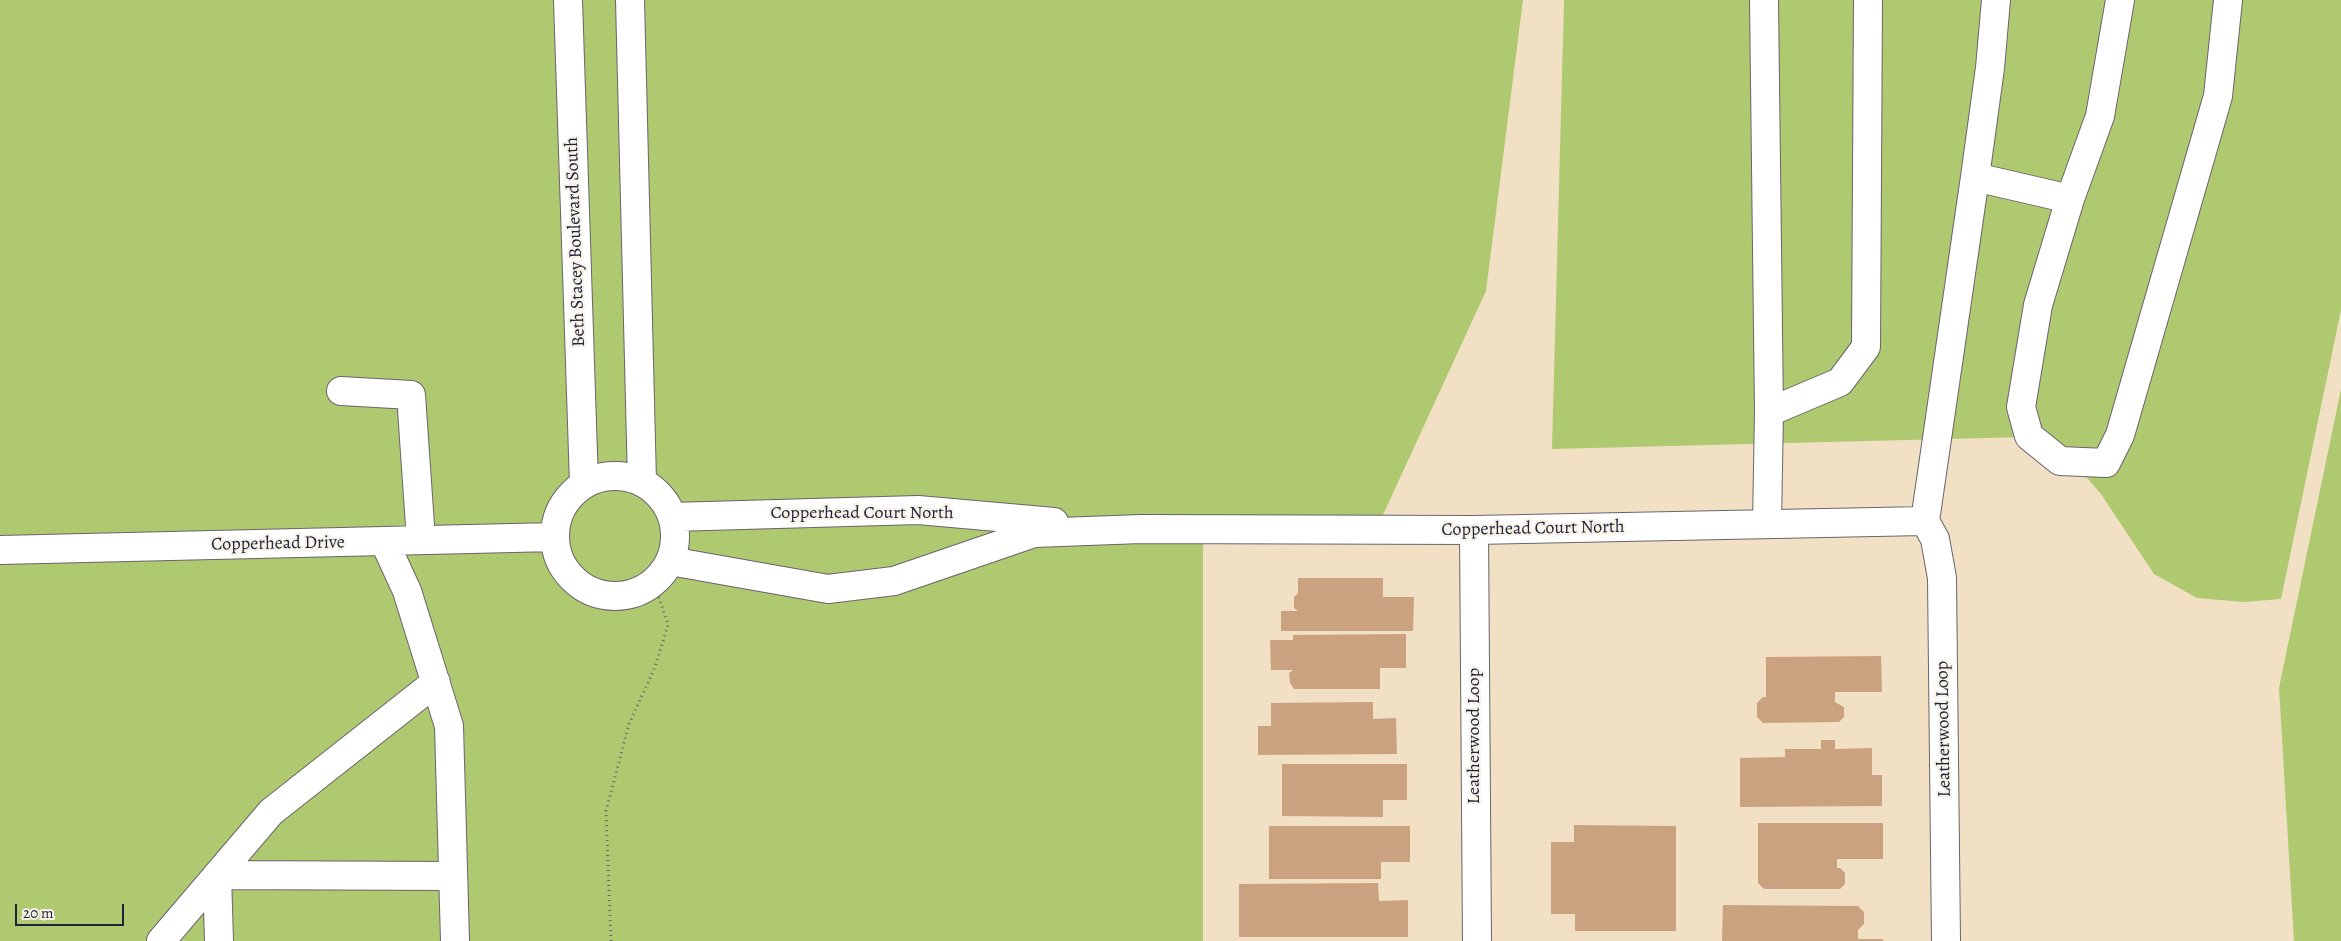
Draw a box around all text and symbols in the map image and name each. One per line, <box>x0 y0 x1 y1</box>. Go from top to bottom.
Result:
street label: Beth Stacey Boulevard South <box>562 137 590 347</box>
street label: Copperhead Court North <box>770 503 954 525</box>
street label: Copperhead Court North <box>1441 517 1625 541</box>
street label: Copperhead Drive <box>211 532 345 556</box>
street label: Leatherwood Loop <box>1932 661 1956 797</box>
street label: Leatherwood Loop <box>1464 668 1486 804</box>
scale bar <box>18 894 126 926</box>
text: 20 m <box>23 903 54 923</box>

